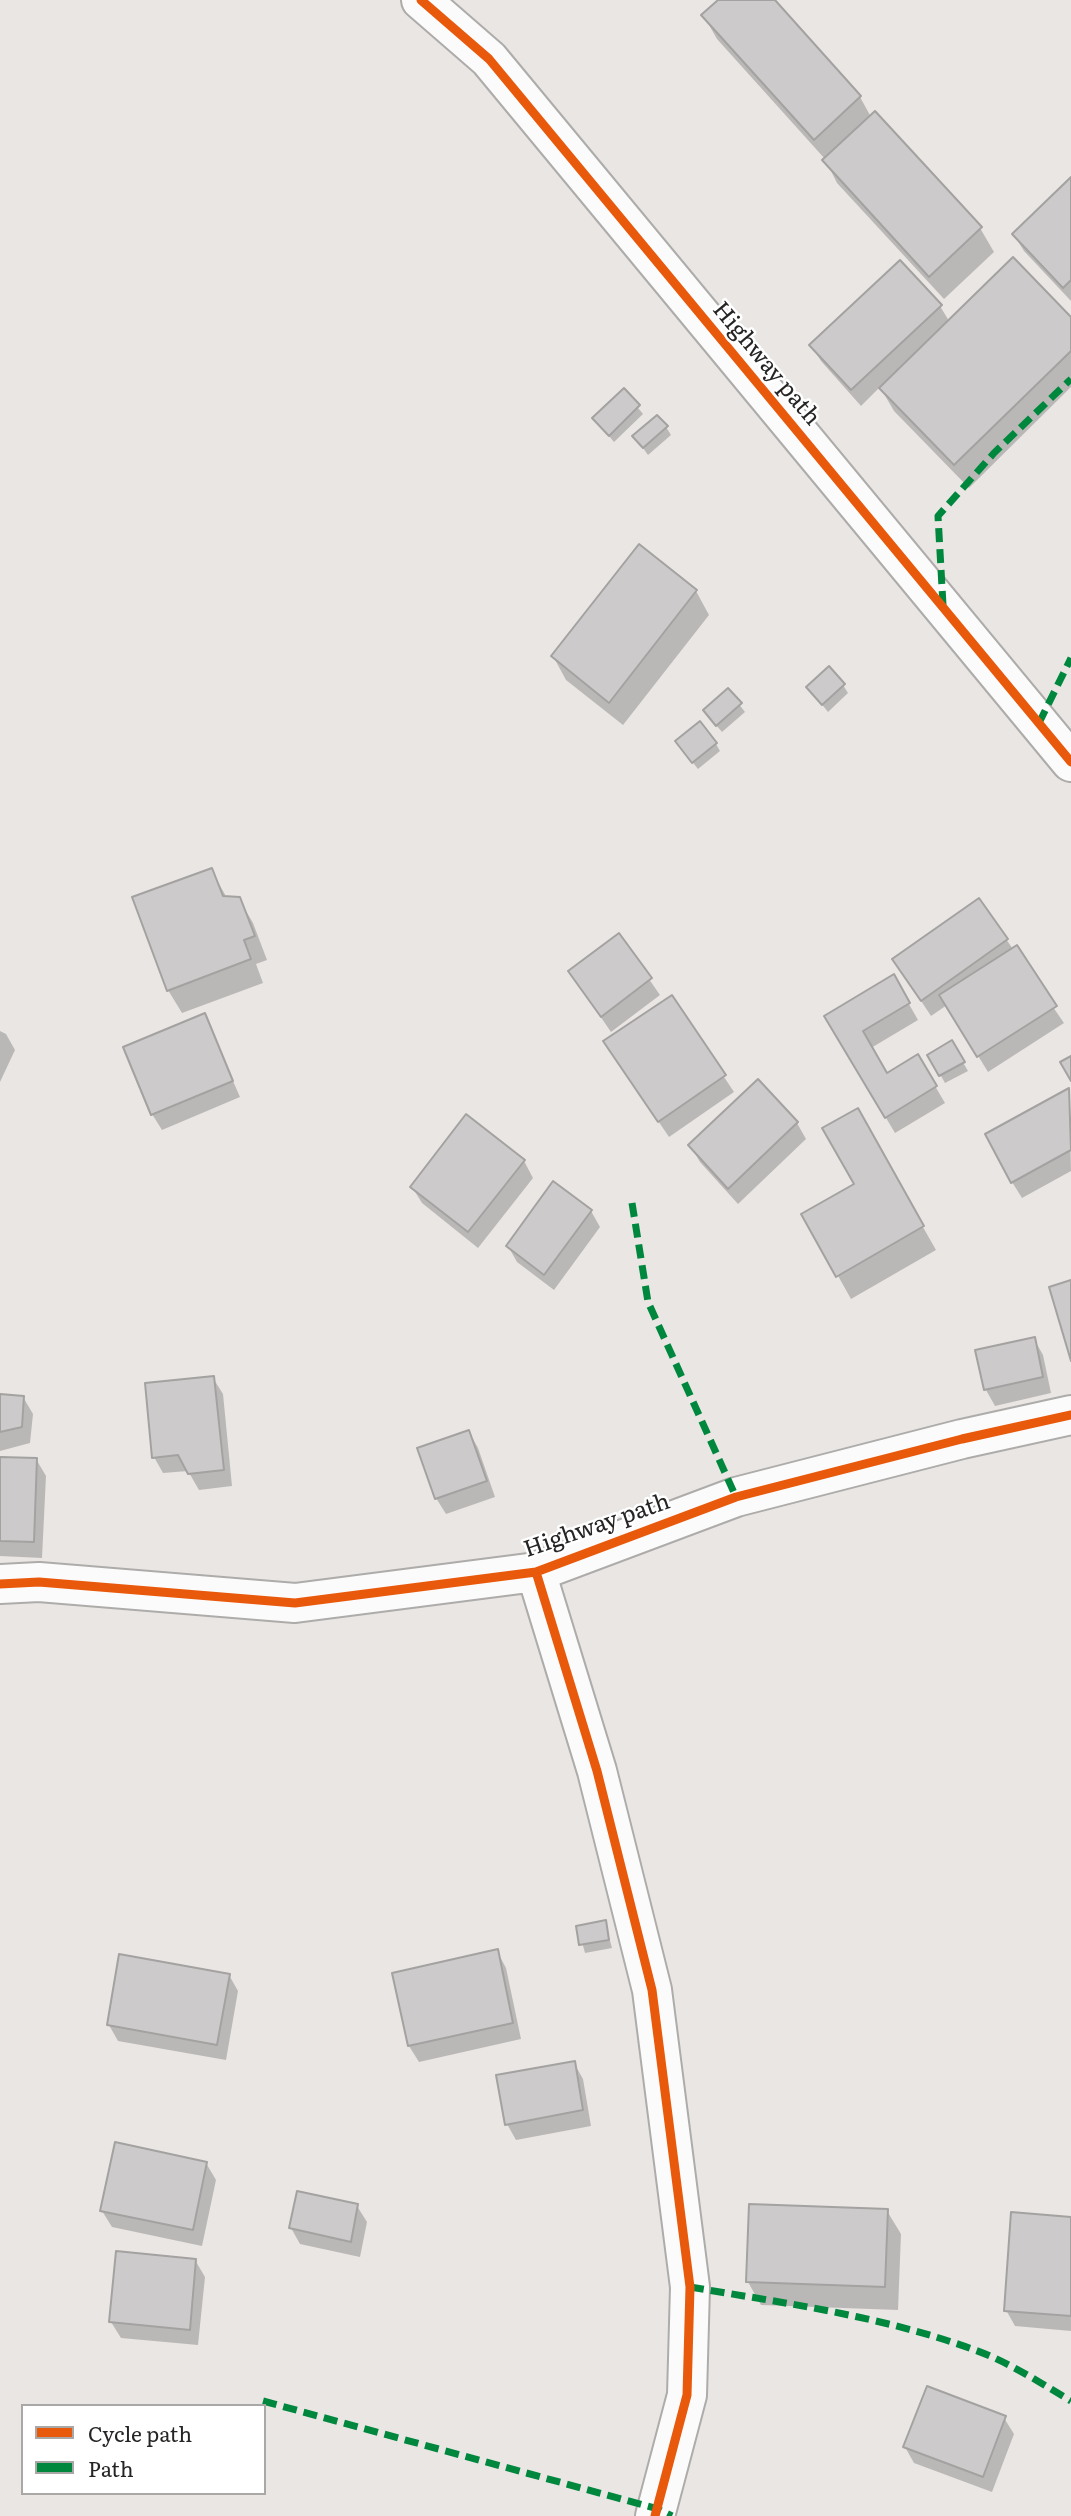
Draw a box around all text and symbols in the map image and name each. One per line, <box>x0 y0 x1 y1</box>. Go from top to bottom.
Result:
street label: Highway path <box>706 297 826 431</box>
street label: Highway path <box>520 1488 674 1564</box>
legend <box>21 2404 266 2495</box>
text: Cycle path <box>88 2417 192 2448</box>
text: Path <box>88 2452 134 2483</box>

